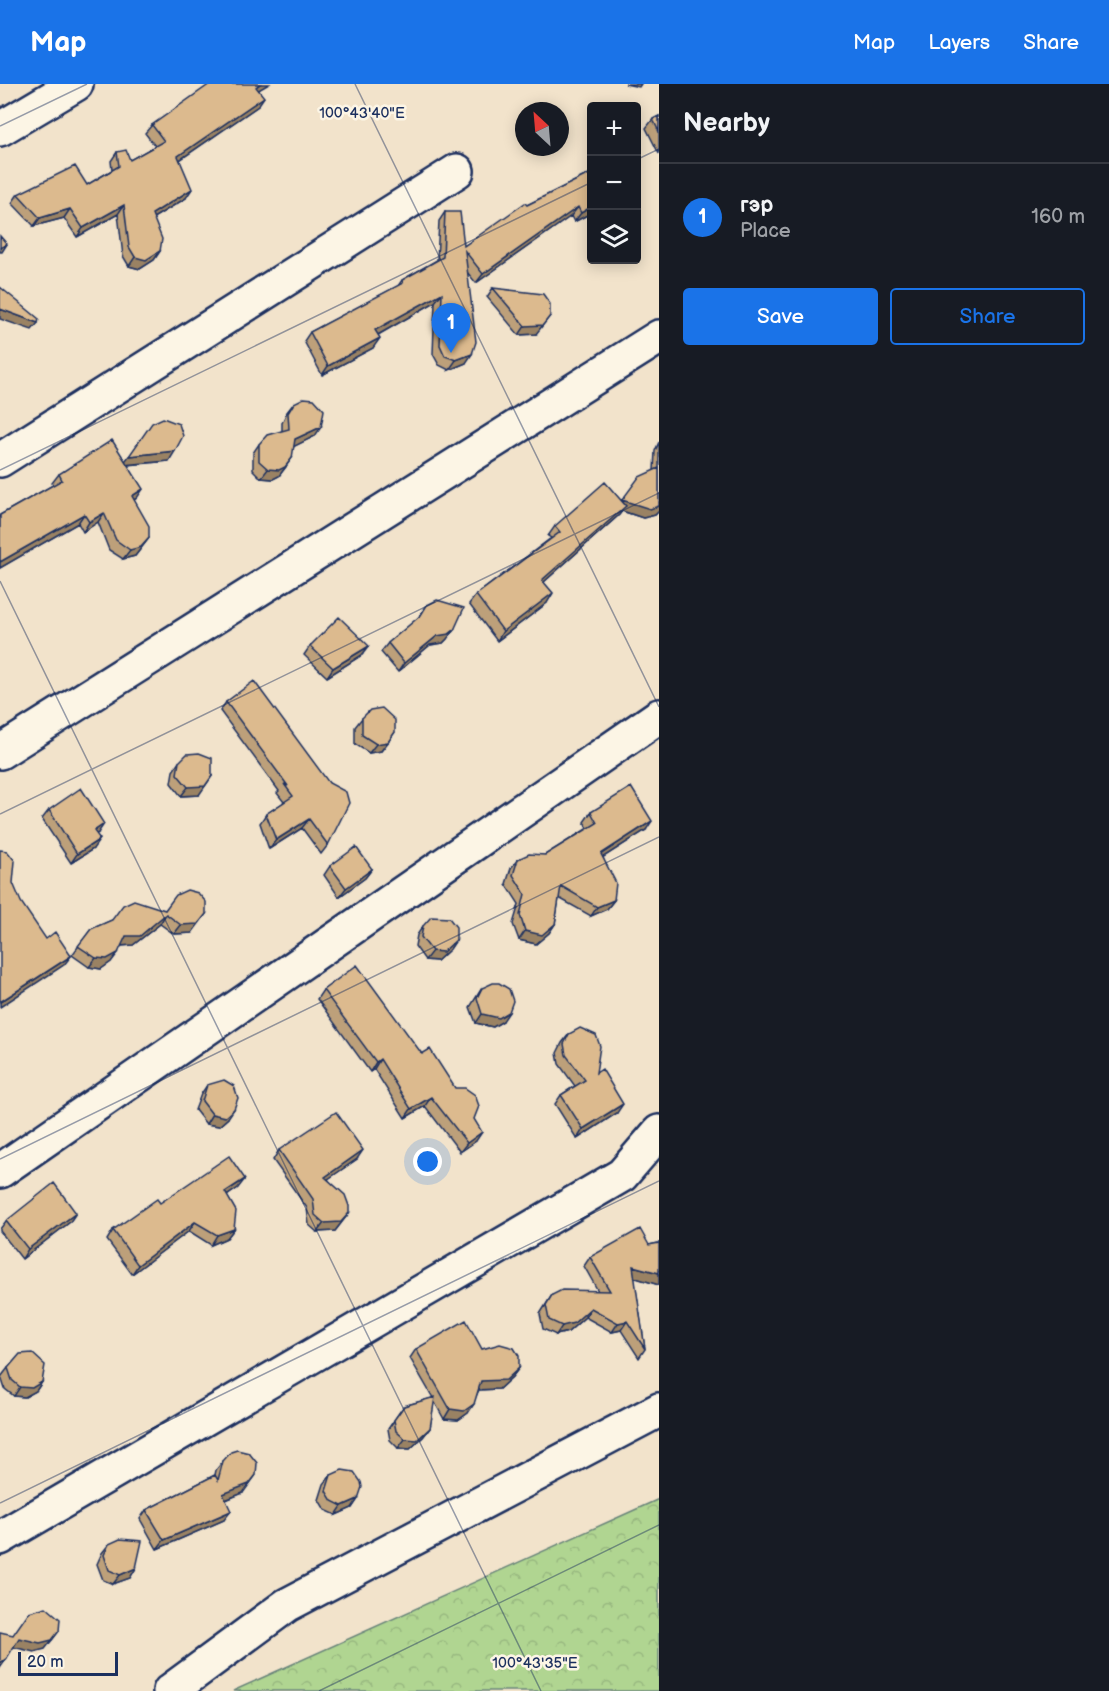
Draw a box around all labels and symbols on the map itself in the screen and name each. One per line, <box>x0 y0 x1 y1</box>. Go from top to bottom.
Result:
north arrow <box>515 102 569 156</box>
text: 100°43'40"E <box>319 104 405 123</box>
pin: 1 <box>432 304 470 353</box>
your location <box>413 1147 442 1176</box>
scale bar <box>18 1649 118 1676</box>
text: 100°43'35"E <box>492 1654 578 1673</box>

